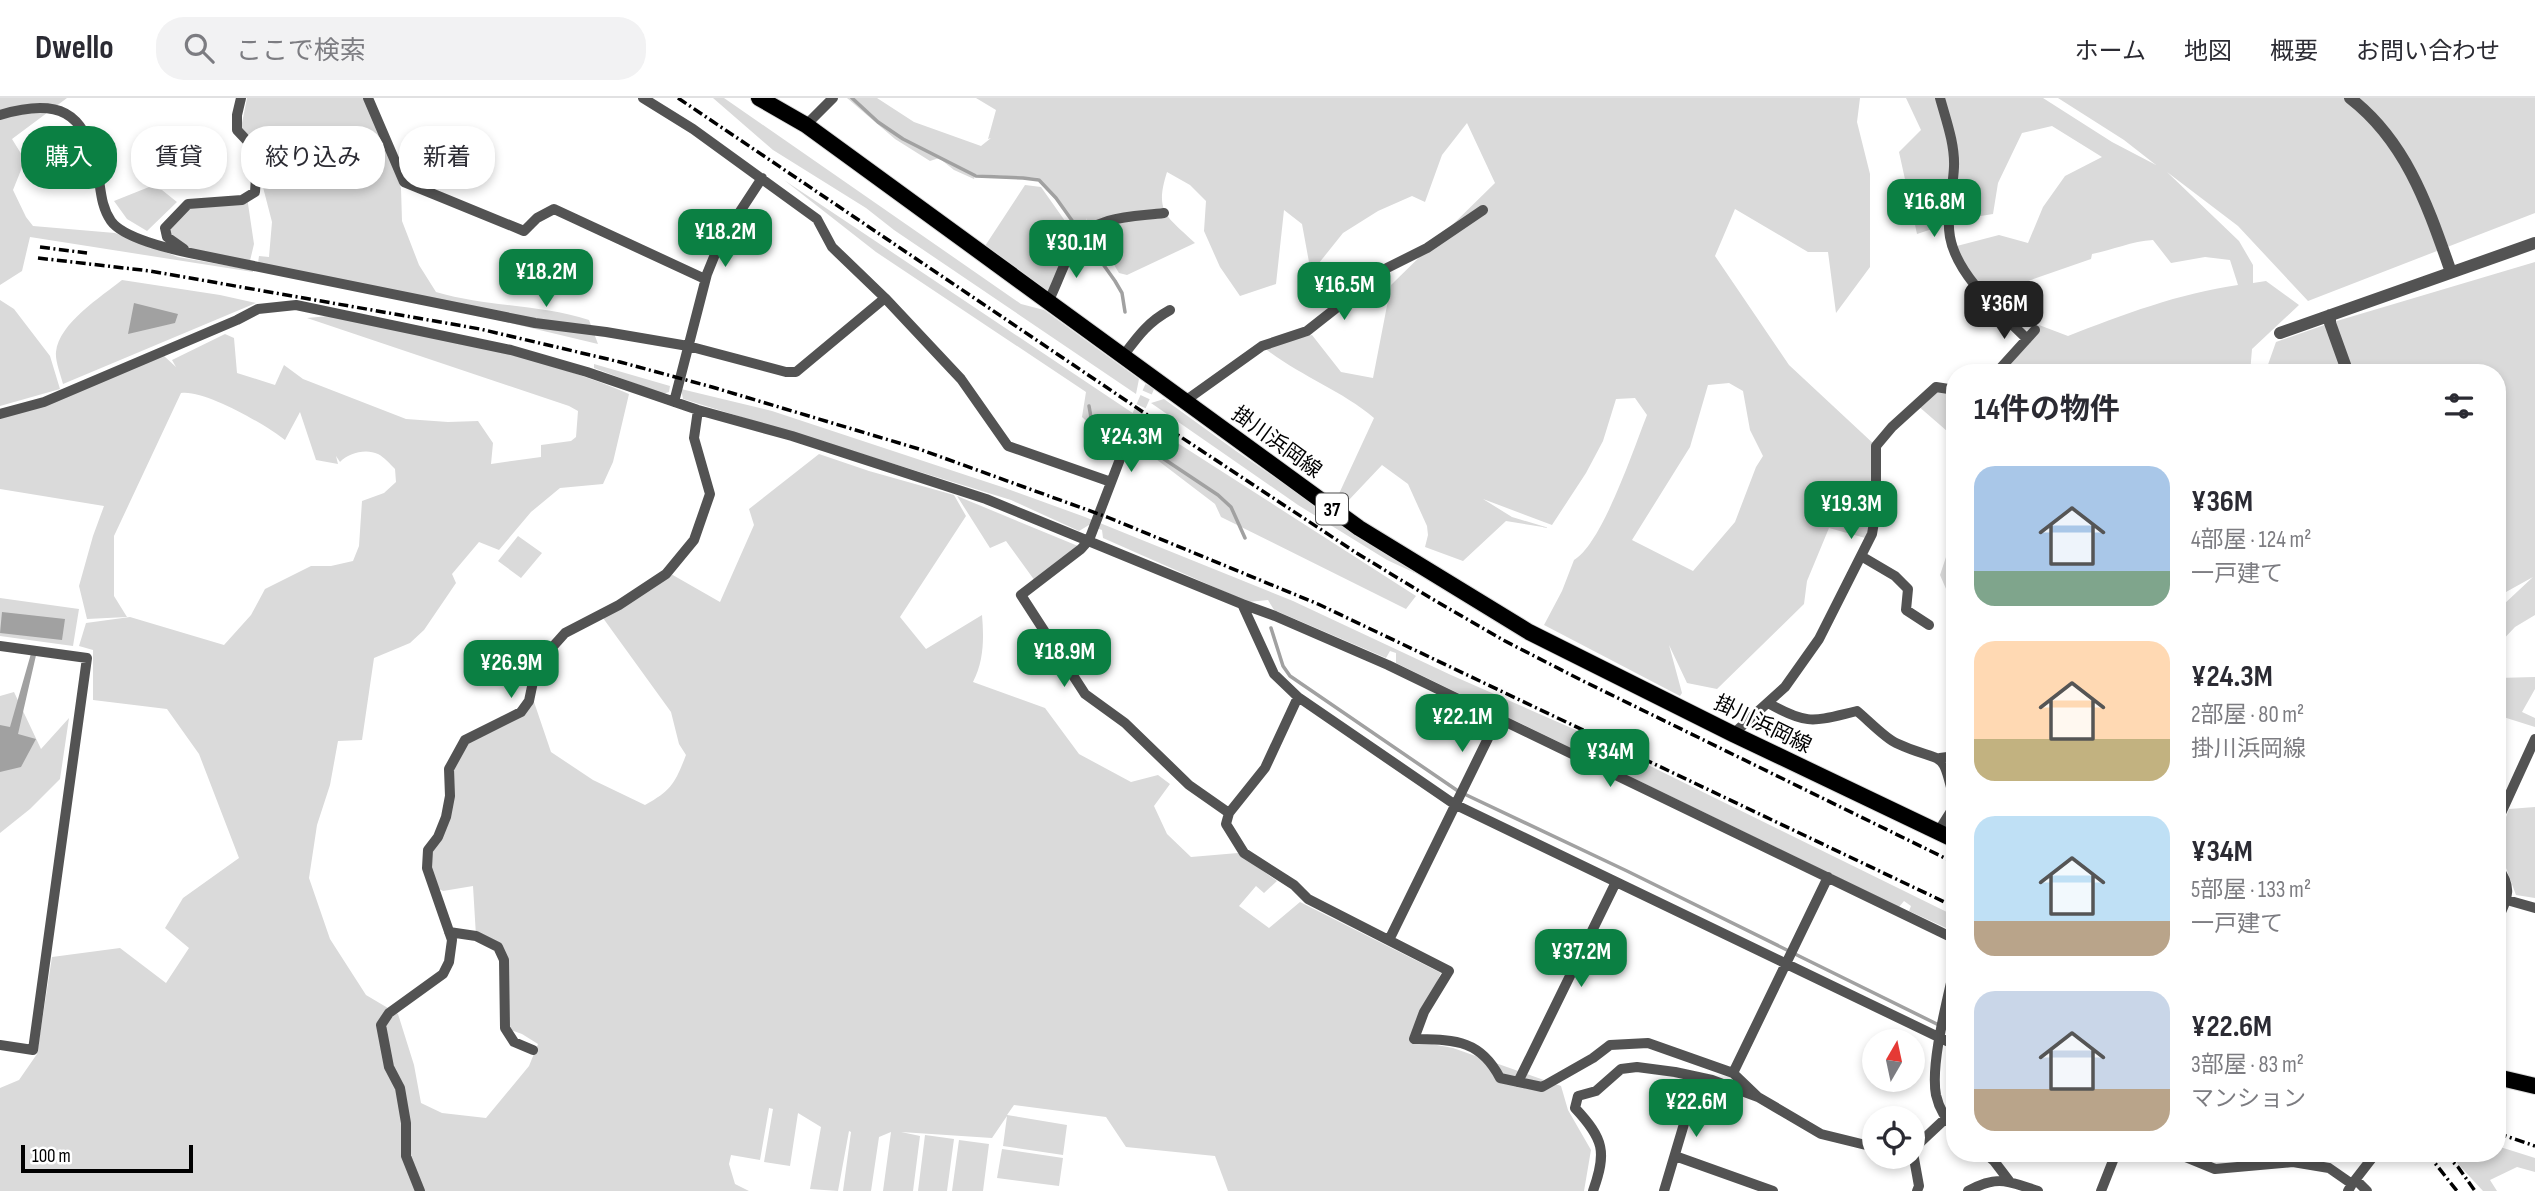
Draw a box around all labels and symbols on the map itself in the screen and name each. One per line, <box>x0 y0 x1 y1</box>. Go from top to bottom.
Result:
pin: ¥16.8M <box>1877 180 1991 239</box>
pin: ¥18.2M <box>668 209 782 269</box>
pin: ¥30.1M <box>1019 220 1133 280</box>
pin: ¥18.2M <box>489 250 603 309</box>
pin: ¥16.5M <box>1287 262 1401 322</box>
pin: ¥36M <box>1963 282 2045 341</box>
street label: 掛川浜岡線 <box>1227 401 1327 483</box>
pin: ¥24.3M <box>1074 414 1188 474</box>
pin: ¥19.3M <box>1794 482 1908 541</box>
road number: 37 <box>1316 494 1348 524</box>
pin: ¥18.9M <box>1007 630 1121 689</box>
pin: ¥26.9M <box>454 640 568 700</box>
street label: 掛川浜岡線 <box>1710 690 1815 759</box>
pin: ¥22.1M <box>1405 694 1519 754</box>
pin: ¥34M <box>1569 730 1651 789</box>
pin: ¥37.2M <box>1524 930 1638 989</box>
north arrow <box>1862 1029 1925 1092</box>
pin: ¥22.6M <box>1639 1080 1753 1139</box>
scale bar <box>21 1142 192 1174</box>

